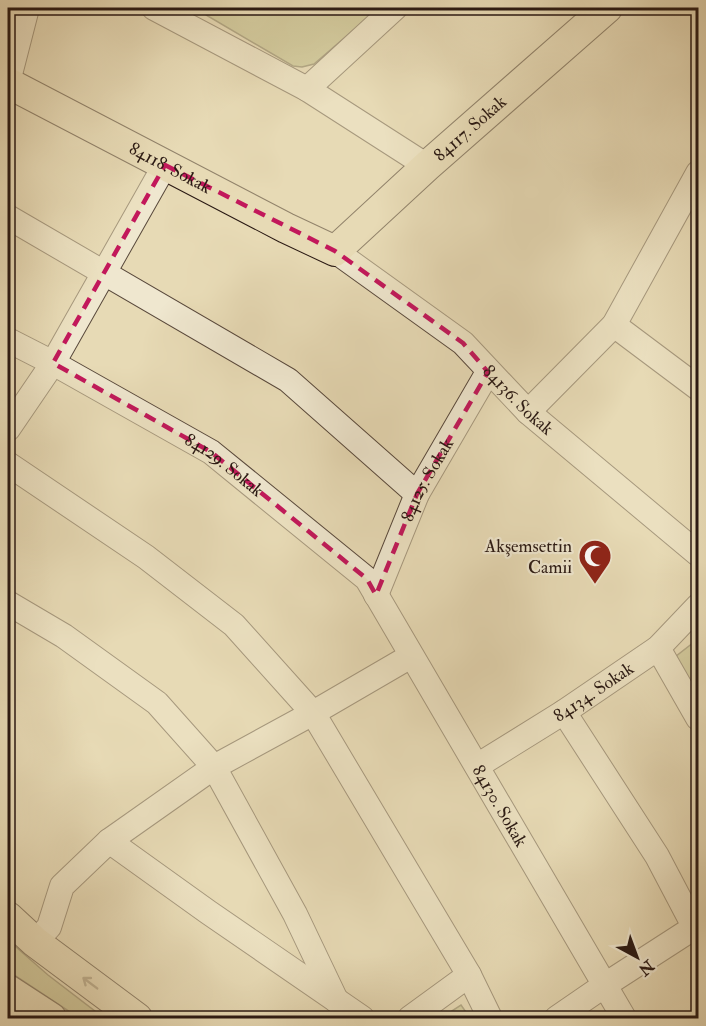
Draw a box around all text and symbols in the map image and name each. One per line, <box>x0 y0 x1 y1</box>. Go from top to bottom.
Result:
street label: 84117. Sokak <box>429 90 512 167</box>
street label: 84118. Sokak <box>125 137 216 199</box>
street label: 84136. Sokak <box>477 360 558 441</box>
street label: 84129. Sokak <box>180 428 268 502</box>
street label: 84125. Sokak <box>396 434 459 525</box>
place label: Akşemsettin Camii <box>484 535 572 579</box>
mosque icon: Akşemsettin Camii <box>577 538 613 585</box>
street label: 84134. Sokak <box>549 657 639 728</box>
street label: 84130. Sokak <box>466 761 533 852</box>
north arrow <box>607 927 667 987</box>
text: N <box>634 955 659 980</box>
one-way arrow <box>83 977 99 990</box>

